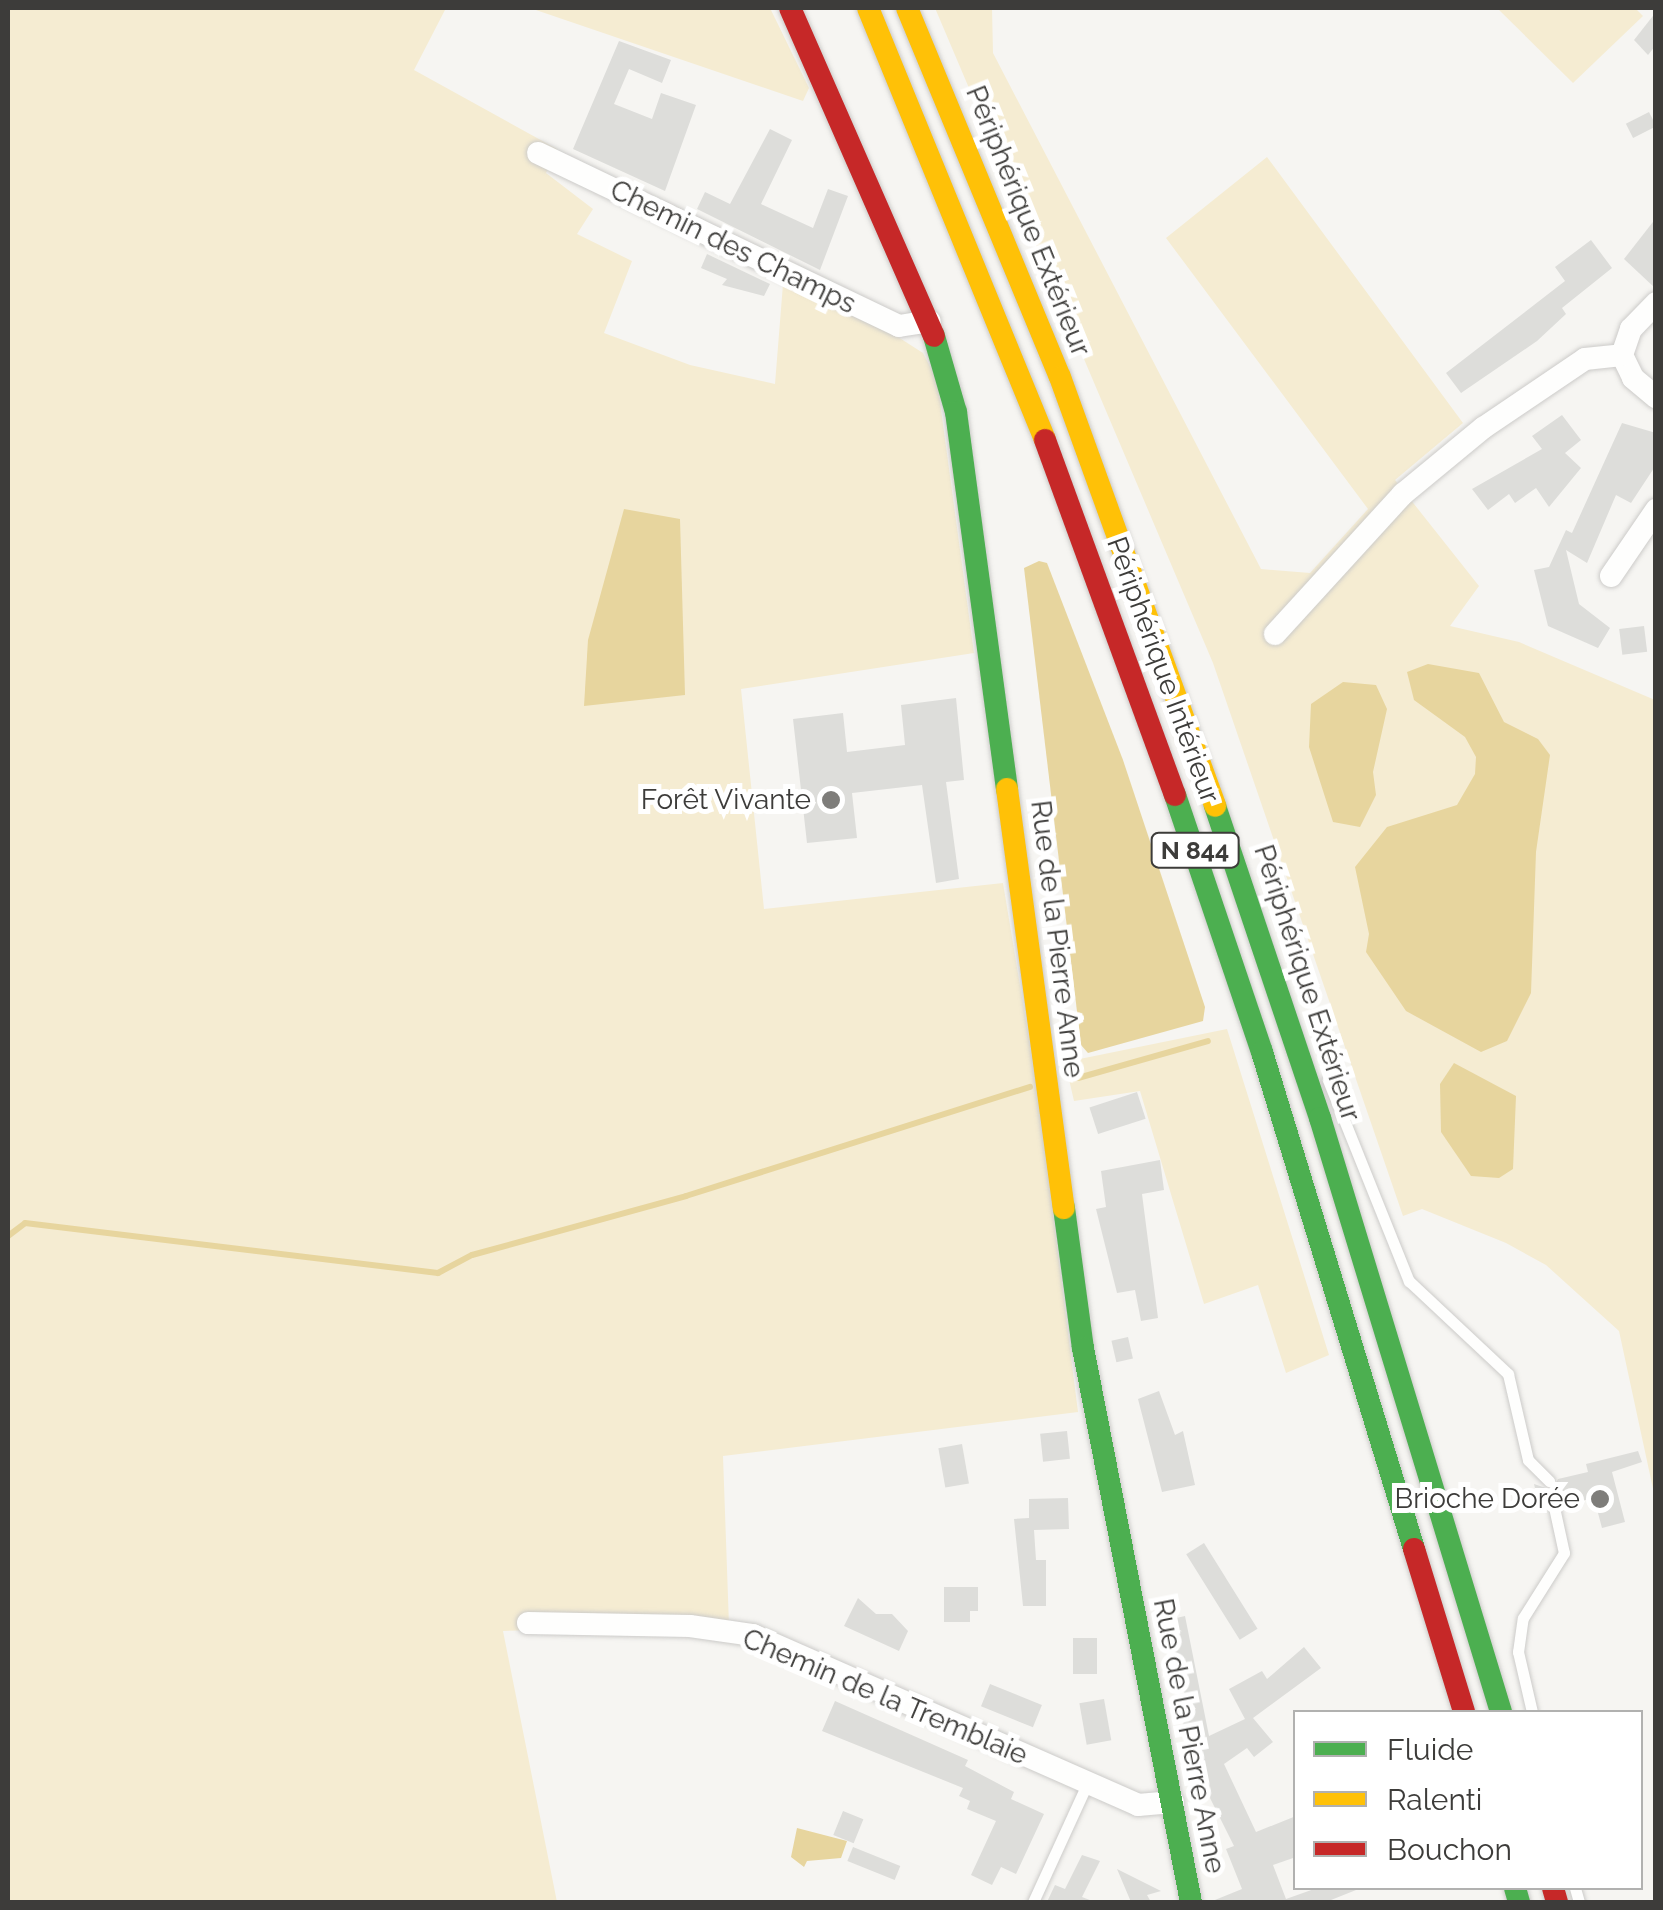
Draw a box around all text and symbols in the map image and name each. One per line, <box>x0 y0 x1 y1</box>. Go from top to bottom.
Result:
street label: Périphérique Extérieur <box>958 81 1098 361</box>
street label: Chemin des Champs <box>605 173 861 321</box>
street label: Périphérique Intérieur <box>1099 532 1227 808</box>
place label: Forêt Vivante <box>640 783 811 817</box>
marker: Forêt Vivante <box>820 789 842 811</box>
street label: Rue de la Pierre Anne <box>1023 798 1091 1080</box>
road number: N 844 <box>1150 830 1240 870</box>
street label: Périphérique Extérieur <box>1246 841 1368 1125</box>
place label: Brioche Dorée <box>1395 1482 1580 1516</box>
marker: Brioche Dorée <box>1589 1488 1611 1510</box>
street label: Rue de la Pierre Anne <box>1146 1595 1232 1877</box>
street label: Chemin de la Tremblaie <box>737 1622 1033 1772</box>
legend <box>1293 1710 1643 1890</box>
text: Fluide <box>1387 1732 1473 1767</box>
text: Ralenti <box>1387 1782 1482 1817</box>
text: Bouchon <box>1387 1832 1512 1867</box>

